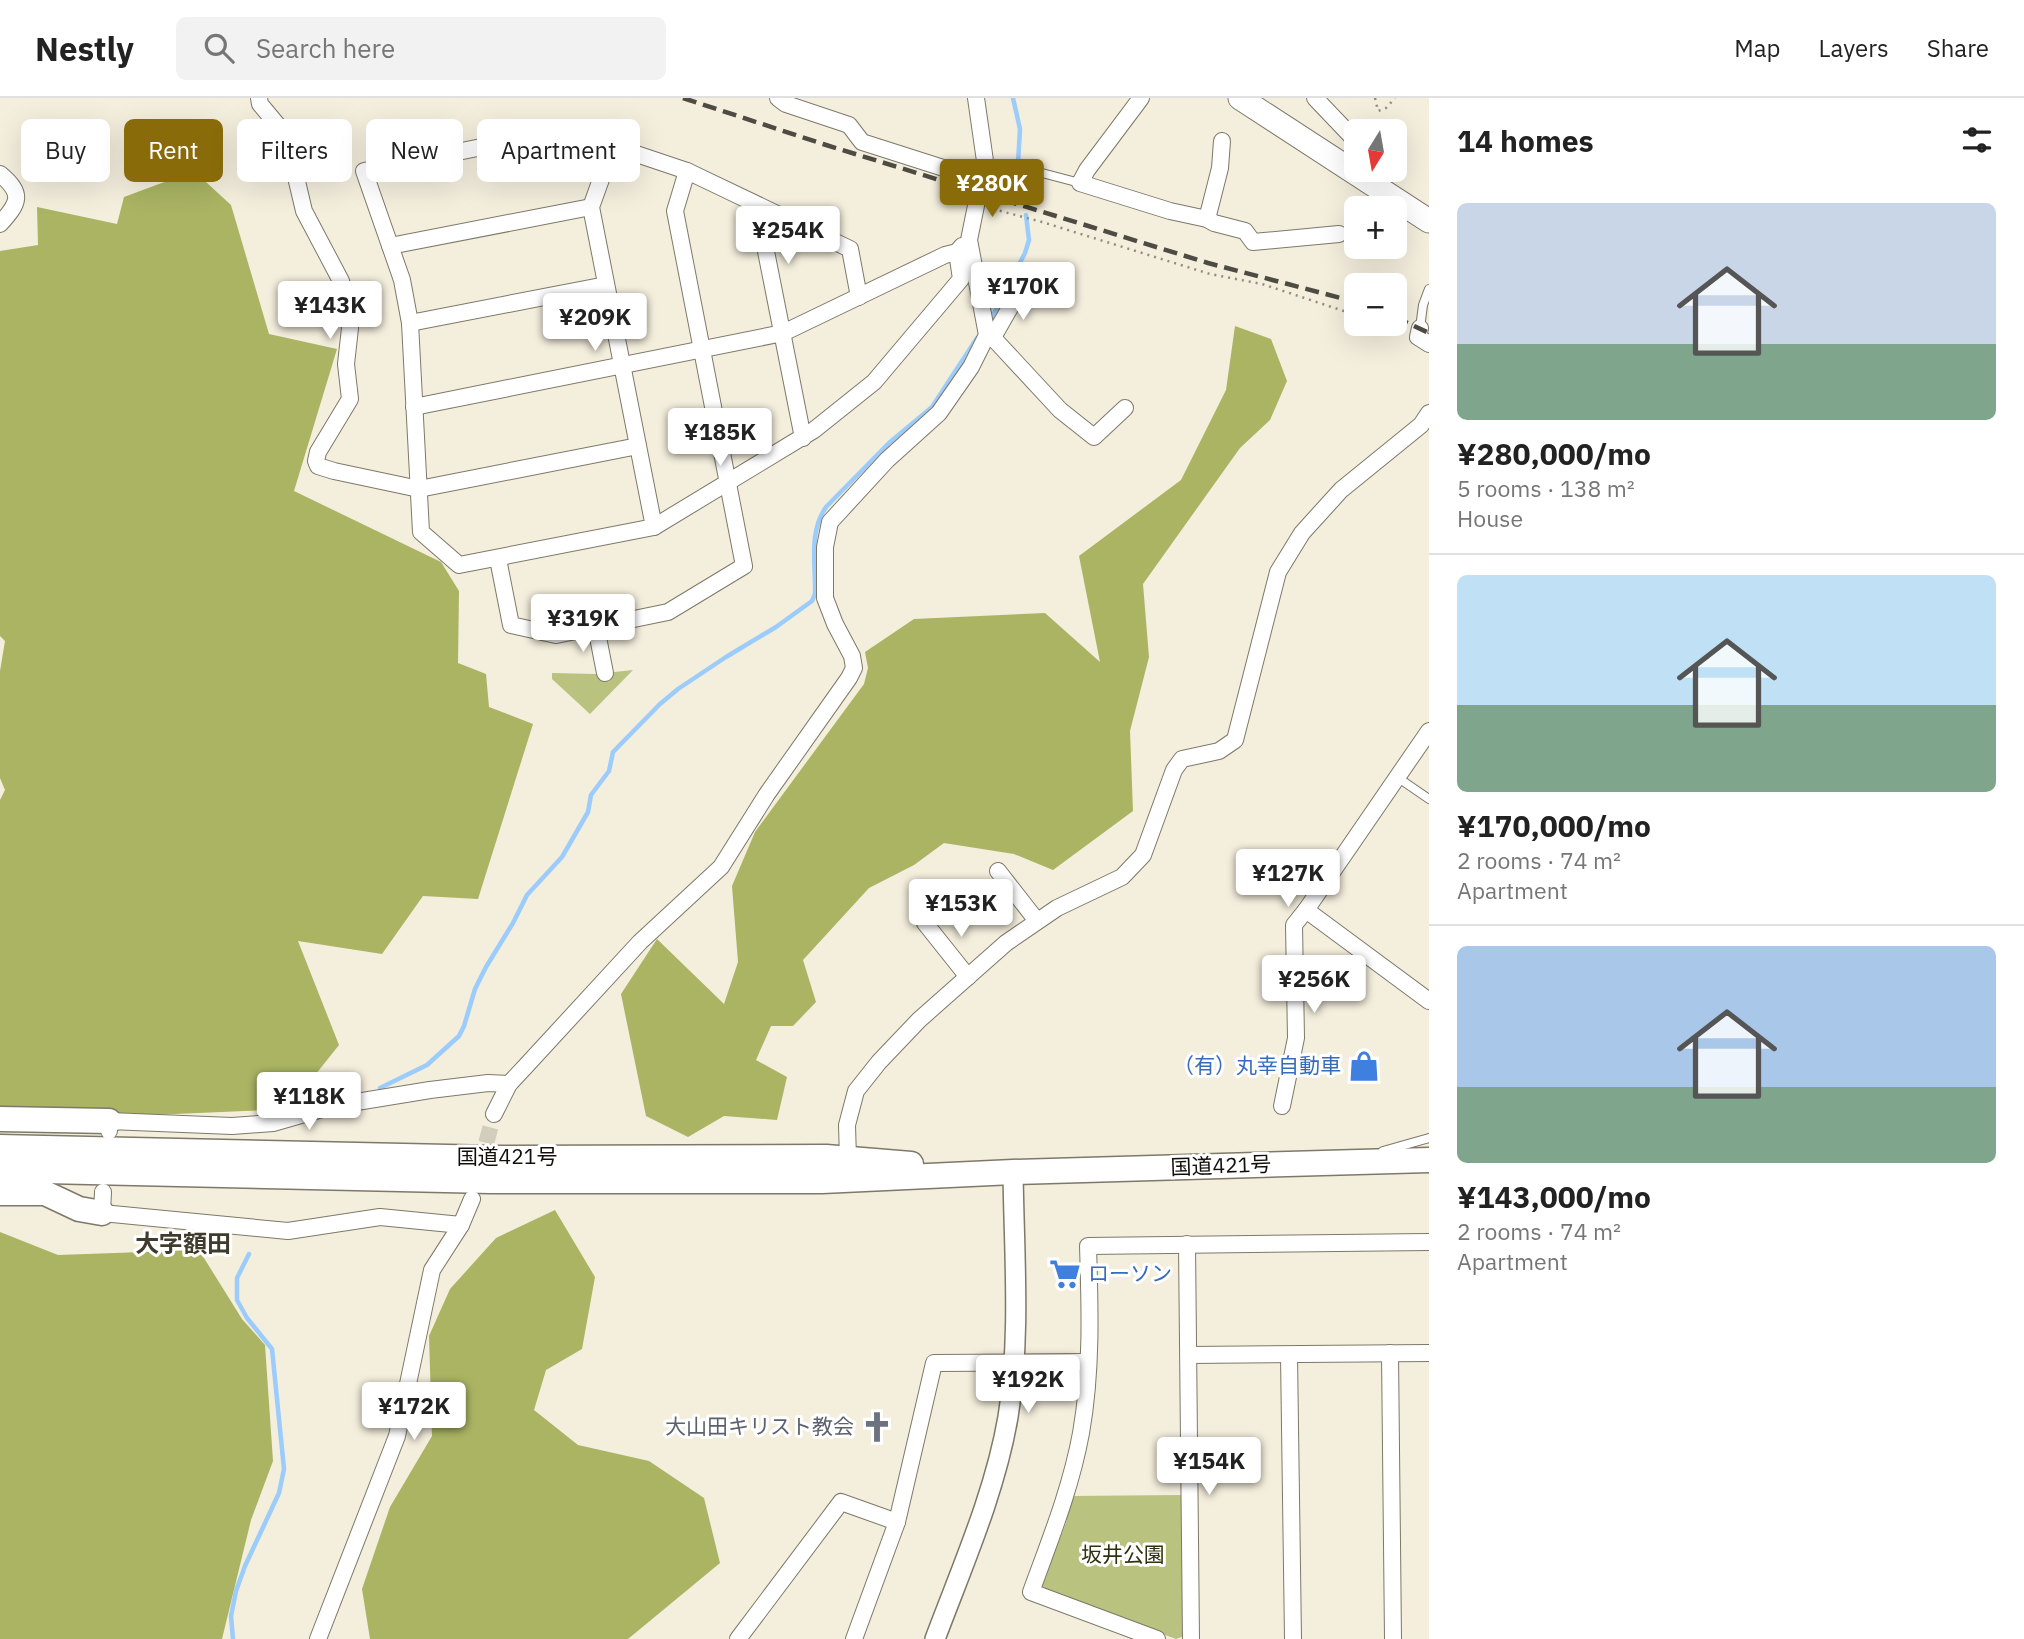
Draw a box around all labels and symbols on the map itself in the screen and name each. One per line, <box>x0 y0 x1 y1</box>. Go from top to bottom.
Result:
north arrow <box>1344 119 1407 182</box>
pin: ¥280K <box>943 159 1041 219</box>
pin: ¥254K <box>739 206 837 266</box>
pin: ¥170K <box>974 262 1072 322</box>
pin: ¥143K <box>281 282 379 341</box>
pin: ¥209K <box>546 294 644 353</box>
pin: ¥185K <box>671 408 769 468</box>
pin: ¥319K <box>534 594 632 654</box>
pin: ¥127K <box>1239 850 1337 909</box>
pin: ¥153K <box>912 880 1010 939</box>
pin: ¥256K <box>1265 956 1363 1015</box>
shop icon: （有）丸幸自動車 <box>1347 1049 1381 1083</box>
place label: （有）丸幸自動車 <box>1173 1051 1341 1079</box>
pin: ¥118K <box>260 1072 358 1132</box>
street label: 国道421号 <box>457 1142 557 1170</box>
street label: 国道421号 <box>1170 1149 1272 1181</box>
district label: 大字額田 <box>135 1227 231 1259</box>
supermarket icon: ローソン <box>1048 1257 1082 1291</box>
place label: ローソン <box>1088 1259 1172 1287</box>
pin: ¥192K <box>979 1356 1077 1415</box>
pin: ¥172K <box>365 1382 463 1442</box>
church icon: 大山田キリスト教会 <box>860 1410 894 1444</box>
place label: 大山田キリスト教会 <box>665 1412 854 1440</box>
pin: ¥154K <box>1160 1438 1258 1497</box>
park label: 坂井公園 <box>1081 1540 1165 1568</box>

